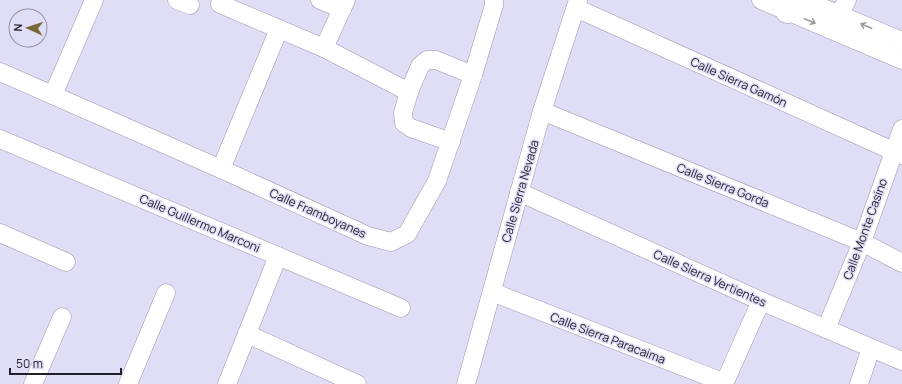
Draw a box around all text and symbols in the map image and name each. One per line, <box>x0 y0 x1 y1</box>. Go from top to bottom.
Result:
north arrow <box>8 8 48 48</box>
one-way arrow <box>804 18 816 25</box>
one-way arrow <box>861 22 873 29</box>
text: N <box>10 23 25 32</box>
street label: Calle Sierra Gamón <box>688 53 790 111</box>
street label: Calle Sierra Nevada <box>497 138 543 244</box>
street label: Calle Sierra Gorda <box>674 159 772 211</box>
street label: Calle Monte Casino <box>839 176 891 282</box>
street label: Calle Framboyanes <box>267 184 369 242</box>
street label: Calle Guillermo Marconi <box>137 190 263 256</box>
street label: Calle Sierra Vertientes <box>651 245 769 311</box>
street label: Calle Sierra Paracaima <box>548 308 668 368</box>
scale bar <box>10 350 121 376</box>
text: 50 m <box>16 355 43 372</box>

